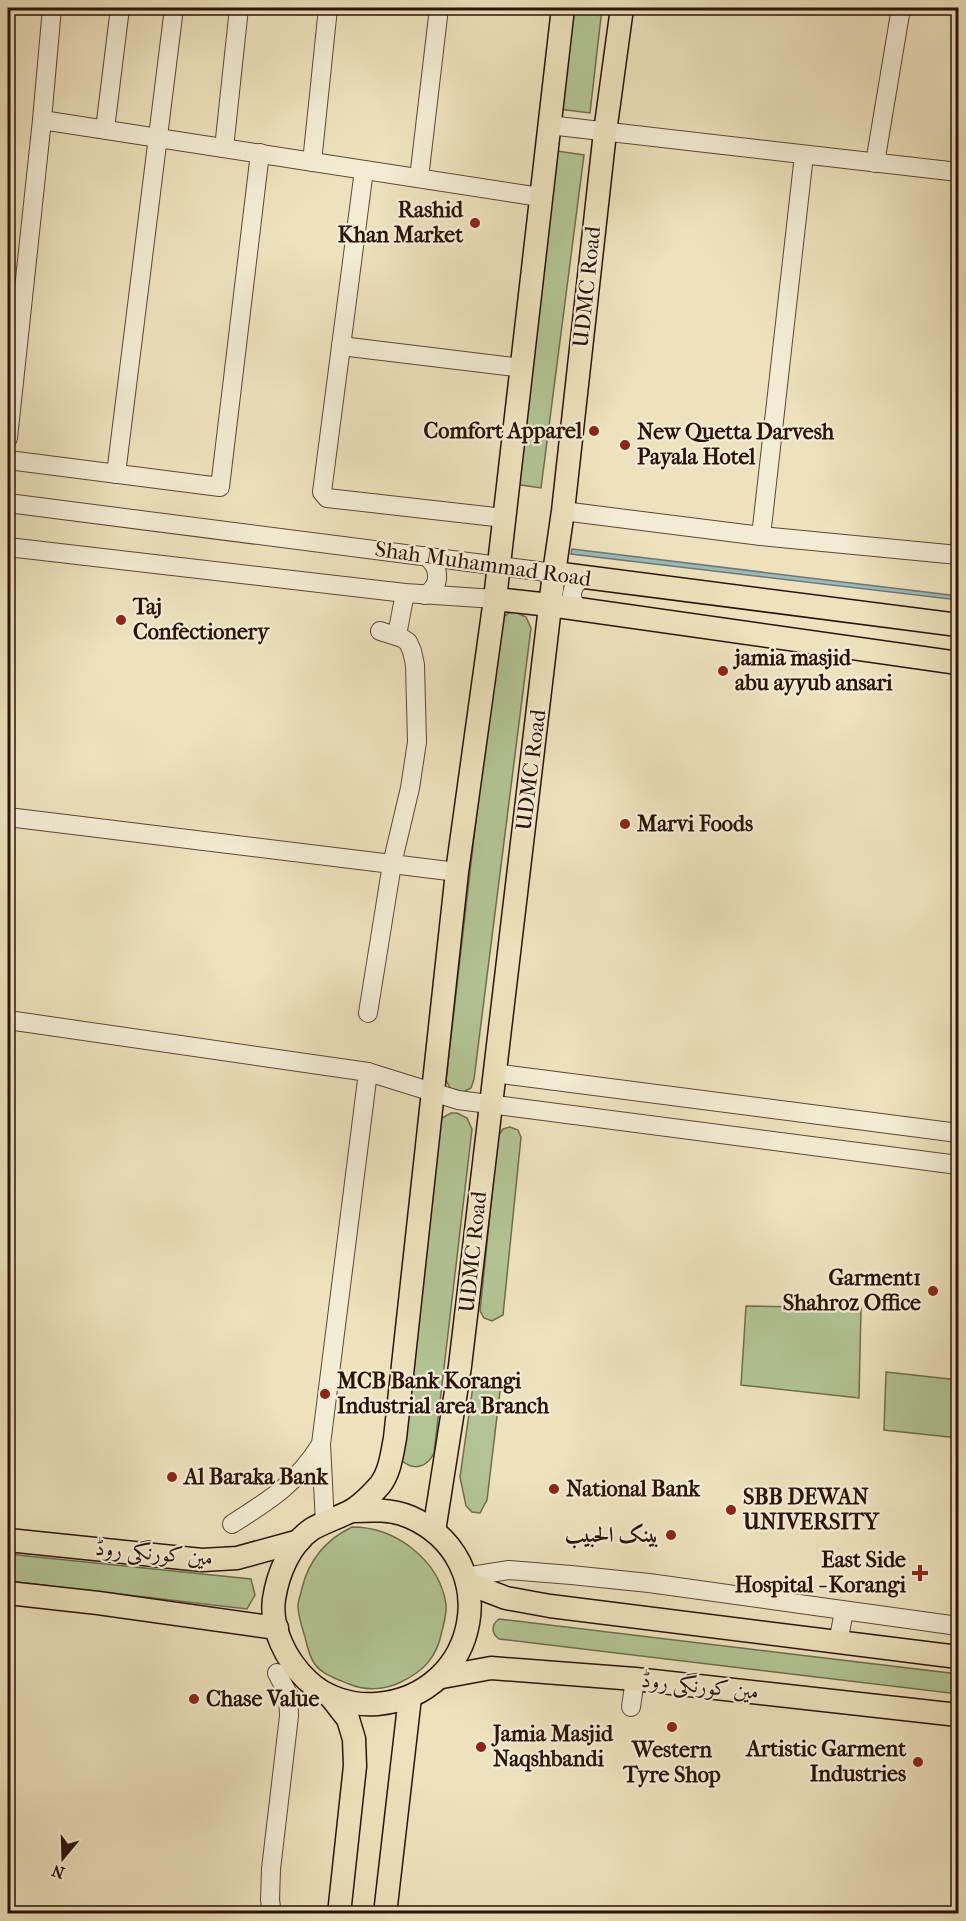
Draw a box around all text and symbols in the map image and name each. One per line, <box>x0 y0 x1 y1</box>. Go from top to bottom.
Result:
place label: Rashid Khan Market <box>338 197 464 248</box>
marker: Rashid Khan Market <box>468 216 482 230</box>
street label: UDMC Road <box>568 224 606 349</box>
place label: Comfort Apparel <box>424 418 583 444</box>
place label: New Quetta Darvesh Payala Hotel <box>637 419 835 470</box>
marker: Comfort Apparel <box>587 424 601 438</box>
marker: New Quetta Darvesh Payala Hotel <box>618 438 632 452</box>
street label: Shah Muhammad Road <box>373 536 594 592</box>
place label: Taj Confectionery <box>132 594 270 645</box>
marker: Taj Confectionery <box>114 613 128 627</box>
place label: jamia masjid abu ayyub ansari <box>732 645 893 696</box>
marker: jamia masjid abu ayyub ansari <box>716 664 730 678</box>
street label: UDMC Road <box>511 707 551 832</box>
place label: Marvi Foods <box>636 811 753 837</box>
marker: Marvi Foods <box>618 817 632 831</box>
street label: UDMC Road <box>454 1189 492 1314</box>
place label: Garment1 Shahroz Office <box>783 1265 921 1316</box>
marker: Garment1 Shahroz Office <box>926 1284 940 1298</box>
place label: MCB Bank Korangi Industrial area Branch <box>336 1368 550 1419</box>
marker: MCB Bank Korangi Industrial area Branch <box>318 1387 332 1401</box>
place label: Al Baraka Bank <box>182 1464 328 1490</box>
marker: Al Baraka Bank <box>165 1470 179 1484</box>
place label: National Bank <box>566 1476 701 1502</box>
marker: National Bank <box>547 1482 561 1496</box>
place label: SBB DEWAN UNIVERSITY <box>742 1484 880 1535</box>
marker: SBB DEWAN UNIVERSITY <box>724 1503 738 1517</box>
place label: بينک الحبيب <box>565 1522 659 1549</box>
marker: بينک الحبيب <box>664 1528 678 1542</box>
street label: مین کورنگی روڈ <box>94 1534 214 1573</box>
place label: East Side Hospital - Korangi <box>735 1547 906 1598</box>
marker: East Side Hospital - Korangi <box>911 1564 929 1582</box>
street label: مین کورنگی روڈ <box>640 1666 760 1707</box>
place label: Chase Value <box>206 1686 319 1712</box>
marker: Chase Value <box>187 1692 201 1706</box>
marker: Western Tyre Shop <box>665 1720 679 1734</box>
place label: Jamia Masjid Naqshbandi <box>491 1721 614 1772</box>
place label: Artistic Garment Industries <box>745 1736 907 1787</box>
place label: Western Tyre Shop <box>622 1737 721 1788</box>
marker: Jamia Masjid Naqshbandi <box>474 1740 488 1754</box>
marker: Artistic Garment Industries <box>911 1755 925 1769</box>
north arrow <box>33 1828 93 1888</box>
text: N <box>49 1860 67 1883</box>

